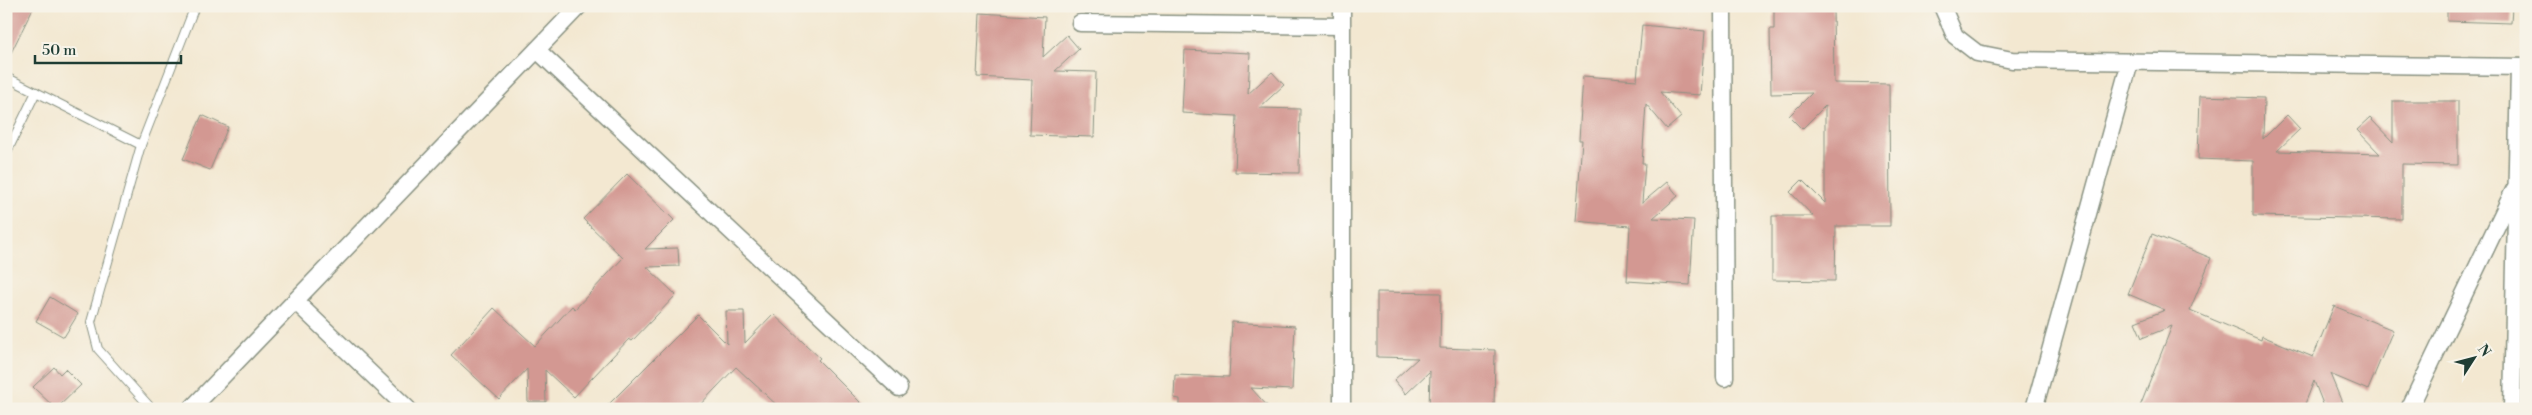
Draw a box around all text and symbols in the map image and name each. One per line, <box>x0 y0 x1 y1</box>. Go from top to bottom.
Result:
scale bar <box>35 32 181 64</box>
text: 50 m <box>42 41 76 60</box>
north arrow <box>2450 332 2500 382</box>
text: N <box>2473 341 2494 361</box>

